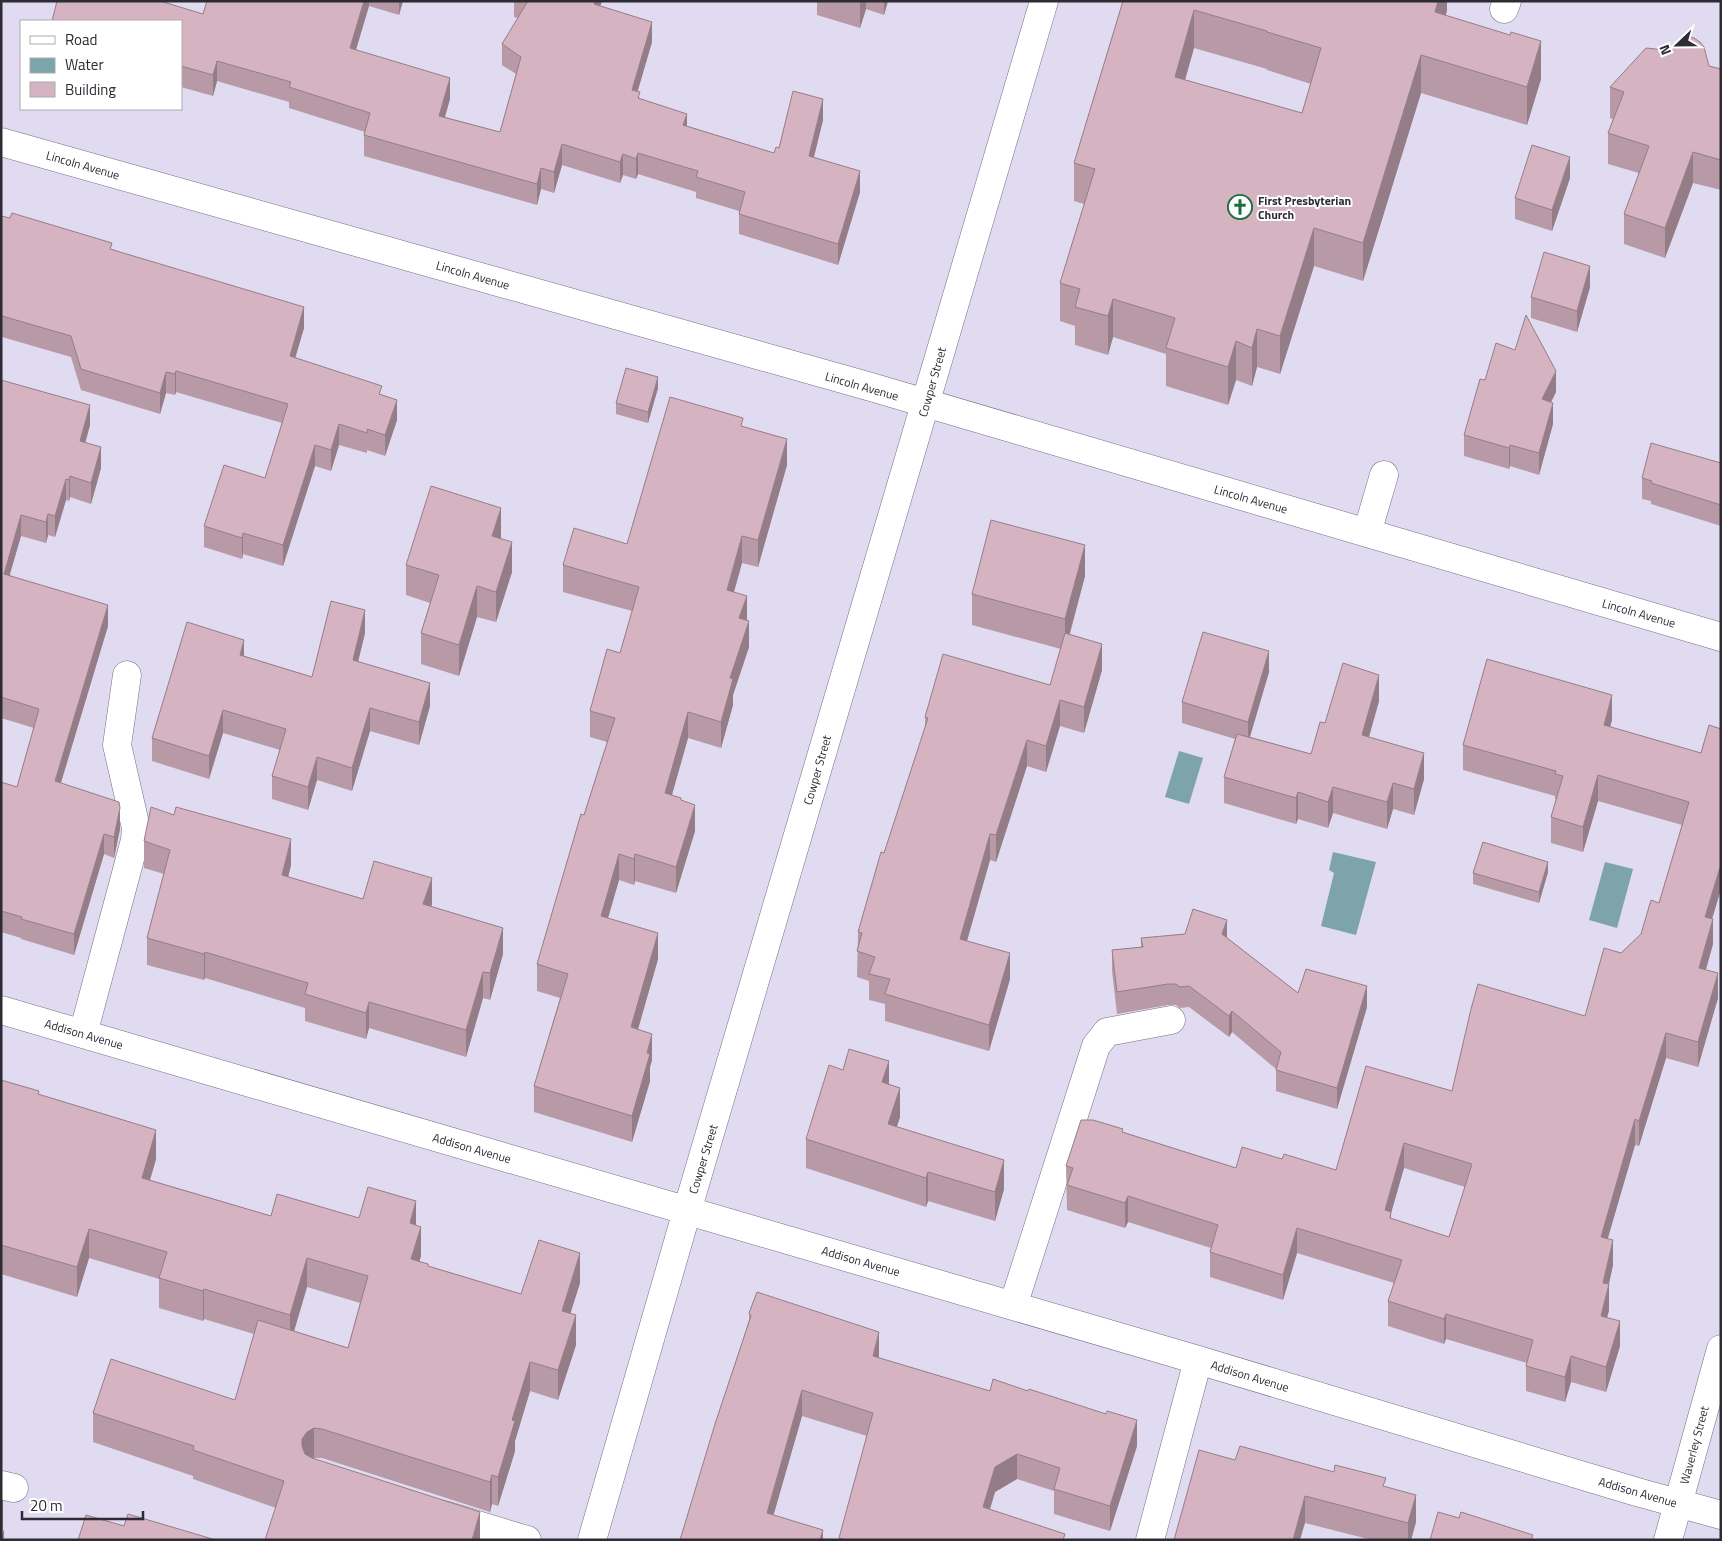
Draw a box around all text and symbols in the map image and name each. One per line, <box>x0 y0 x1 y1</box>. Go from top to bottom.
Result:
legend <box>20 20 182 110</box>
north arrow <box>1652 20 1702 70</box>
text: Road <box>65 28 97 51</box>
text: N <box>1653 42 1676 58</box>
text: Water <box>65 53 104 76</box>
text: Building <box>65 78 116 101</box>
street label: Lincoln Avenue <box>44 145 122 185</box>
place label: First Presbyterian Church <box>1258 191 1351 224</box>
church icon: First Presbyterian Church <box>1227 194 1253 220</box>
street label: Lincoln Avenue <box>434 255 512 295</box>
street label: Cowper Street <box>913 344 951 419</box>
street label: Lincoln Avenue <box>823 366 901 406</box>
street label: Lincoln Avenue <box>1212 479 1290 519</box>
street label: Lincoln Avenue <box>1600 593 1678 633</box>
street label: Cowper Street <box>798 732 836 807</box>
street label: Addison Avenue <box>42 1014 126 1054</box>
street label: Cowper Street <box>683 1121 723 1196</box>
street label: Addison Avenue <box>430 1128 514 1168</box>
street label: Addison Avenue <box>819 1241 903 1281</box>
street label: Addison Avenue <box>1209 1355 1291 1397</box>
street label: Waverley Street <box>1674 1403 1714 1486</box>
street label: Addison Avenue <box>1596 1472 1680 1512</box>
scale bar <box>22 1488 144 1520</box>
text: 20 m <box>30 1494 63 1517</box>

